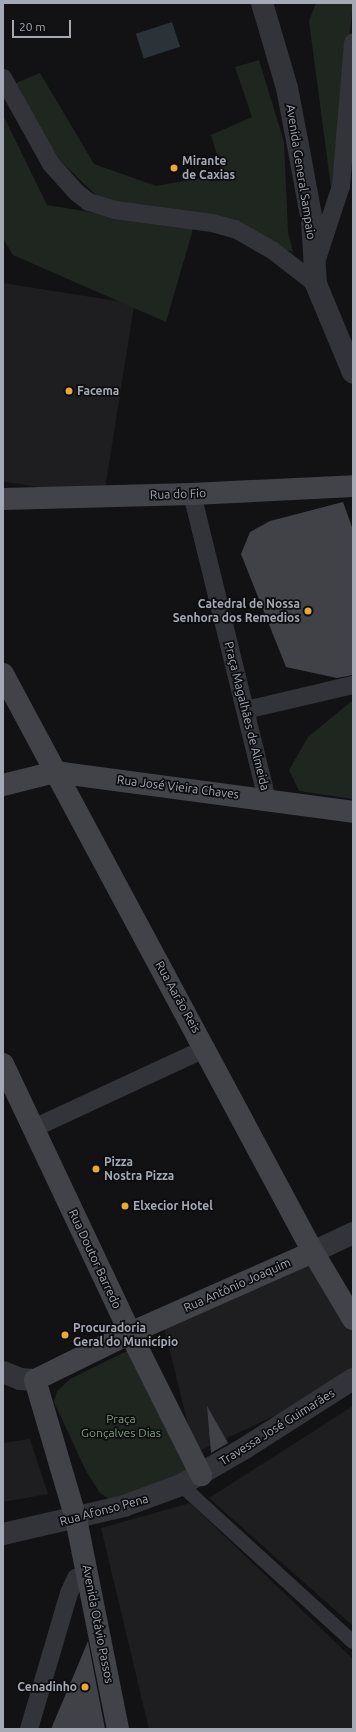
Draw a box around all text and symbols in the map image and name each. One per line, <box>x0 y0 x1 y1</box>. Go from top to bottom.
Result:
scale bar <box>14 12 73 38</box>
text: 20 m <box>19 20 46 33</box>
street label: Avenida General Sampaio <box>283 104 319 240</box>
place label: Mirante de Caxias <box>182 154 235 182</box>
marker: Mirante de Caxias <box>169 163 179 173</box>
place label: Facema <box>77 384 119 398</box>
marker: Facema <box>64 386 74 396</box>
street label: Rua do Fio <box>150 486 206 502</box>
place label: Catedral de Nossa Senhora dos Remedios <box>173 597 300 625</box>
marker: Catedral de Nossa Senhora dos Remedios <box>303 606 313 616</box>
street label: Praça Magalhães de Almeida <box>221 640 273 792</box>
street label: Rua José Vieira Chaves <box>116 772 240 802</box>
street label: Rua Aarão Reis <box>152 959 204 1035</box>
place label: Pizza Nostra Pizza <box>104 1155 174 1183</box>
marker: Pizza Nostra Pizza <box>91 1164 101 1174</box>
place label: Elxecior Hotel <box>133 1199 213 1213</box>
marker: Elxecior Hotel <box>120 1201 130 1211</box>
street label: Rua Doutor Barredo <box>66 1207 124 1311</box>
street label: Rua Antônio Joaquim <box>181 1255 293 1315</box>
place label: Procuradoria Geral do Município <box>73 1321 178 1349</box>
marker: Procuradoria Geral do Município <box>60 1330 70 1340</box>
street label: Travessa José Guimarães <box>217 1386 337 1468</box>
park label: Praça Gonçalves Dias <box>81 1412 161 1440</box>
street label: Rua Afonso Pena <box>58 1491 150 1529</box>
street label: Avenida Otávio Passos <box>79 1564 117 1684</box>
place label: Cenadinho <box>17 1680 77 1694</box>
marker: Cenadinho <box>80 1682 90 1692</box>

